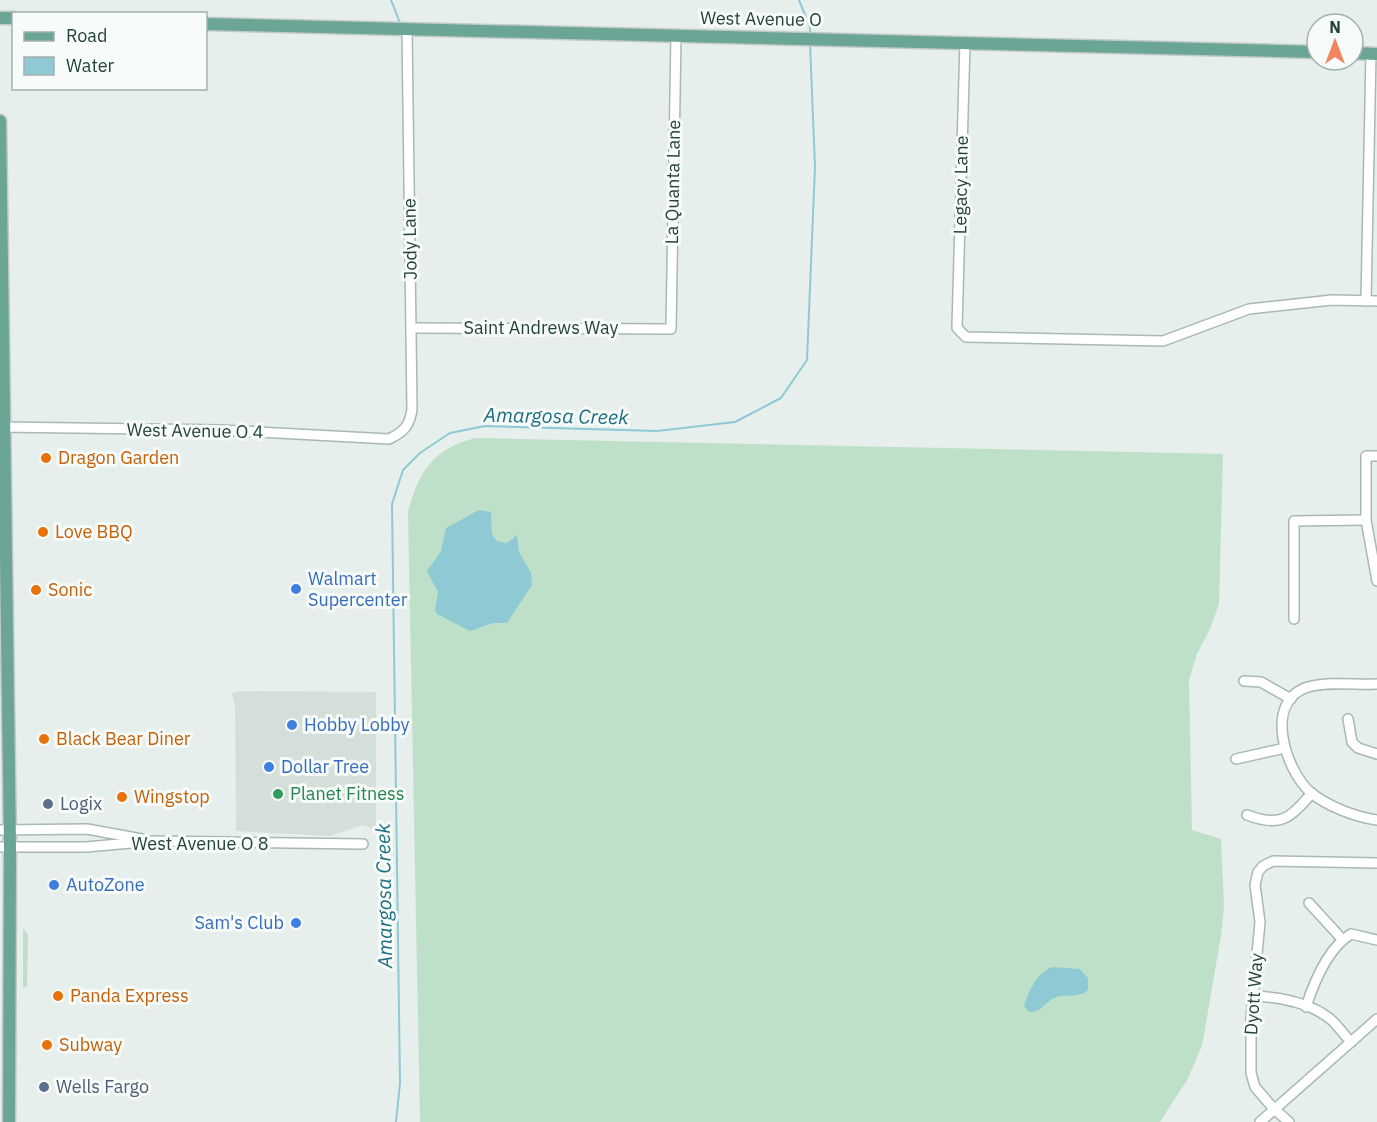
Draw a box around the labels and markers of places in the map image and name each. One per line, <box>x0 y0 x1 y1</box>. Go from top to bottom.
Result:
place label: Dragon Garden <box>58 446 179 469</box>
marker: Dragon Garden <box>39 451 53 465</box>
place label: Love BBQ <box>55 520 133 543</box>
marker: Love BBQ <box>36 525 50 539</box>
place label: Walmart Supercenter <box>308 567 408 611</box>
place label: Sonic <box>48 578 92 601</box>
marker: Walmart Supercenter <box>289 582 303 596</box>
marker: Sonic <box>29 583 43 597</box>
place label: Hobby Lobby <box>304 713 410 736</box>
marker: Hobby Lobby <box>285 718 299 732</box>
place label: Black Bear Diner <box>56 727 191 750</box>
marker: Black Bear Diner <box>37 732 51 746</box>
place label: Dollar Tree <box>281 755 369 778</box>
marker: Dollar Tree <box>262 760 276 774</box>
place label: Planet Fitness <box>290 782 405 805</box>
place label: Wingstop <box>134 785 210 808</box>
marker: Planet Fitness <box>271 787 285 801</box>
marker: Wingstop <box>115 790 129 804</box>
place label: Logix <box>60 792 102 815</box>
marker: Logix <box>41 797 55 811</box>
place label: AutoZone <box>66 873 145 896</box>
marker: AutoZone <box>47 878 61 892</box>
place label: Sam's Club <box>194 911 284 934</box>
marker: Sam's Club <box>289 916 303 930</box>
place label: Panda Express <box>70 984 189 1007</box>
marker: Panda Express <box>51 989 65 1003</box>
place label: Subway <box>59 1033 122 1056</box>
marker: Subway <box>40 1038 54 1052</box>
place label: Wells Fargo <box>56 1075 149 1098</box>
marker: Wells Fargo <box>37 1080 51 1094</box>

